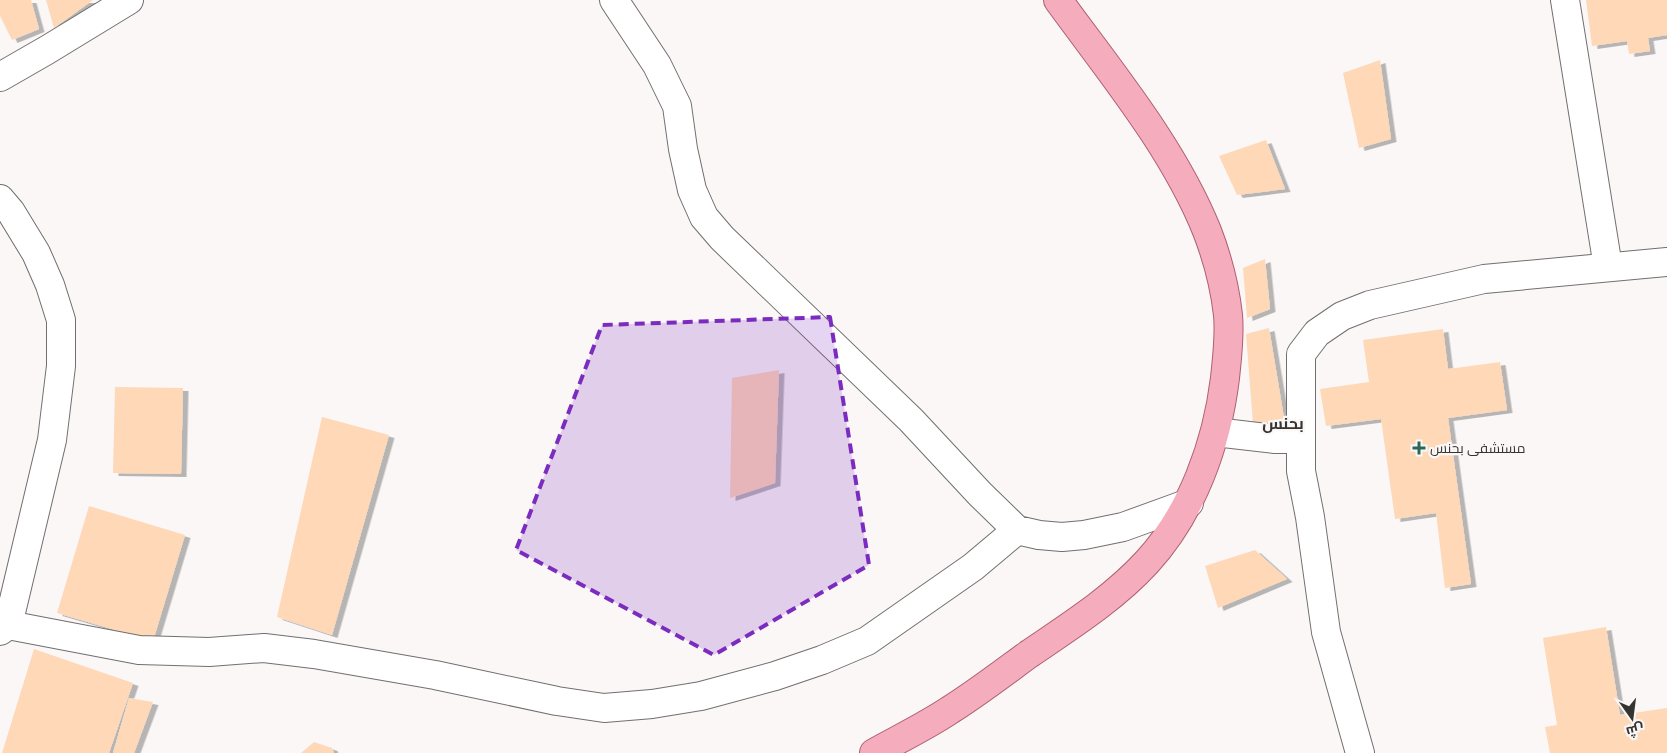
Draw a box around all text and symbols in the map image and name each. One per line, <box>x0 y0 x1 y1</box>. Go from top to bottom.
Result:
district label: بحنس <box>1262 413 1304 433</box>
place label: مستشفى بحنس <box>1430 439 1526 457</box>
marker: مستشفى بحنس <box>1412 441 1426 455</box>
north arrow <box>1607 693 1657 743</box>
text: ش <box>1624 720 1646 742</box>

